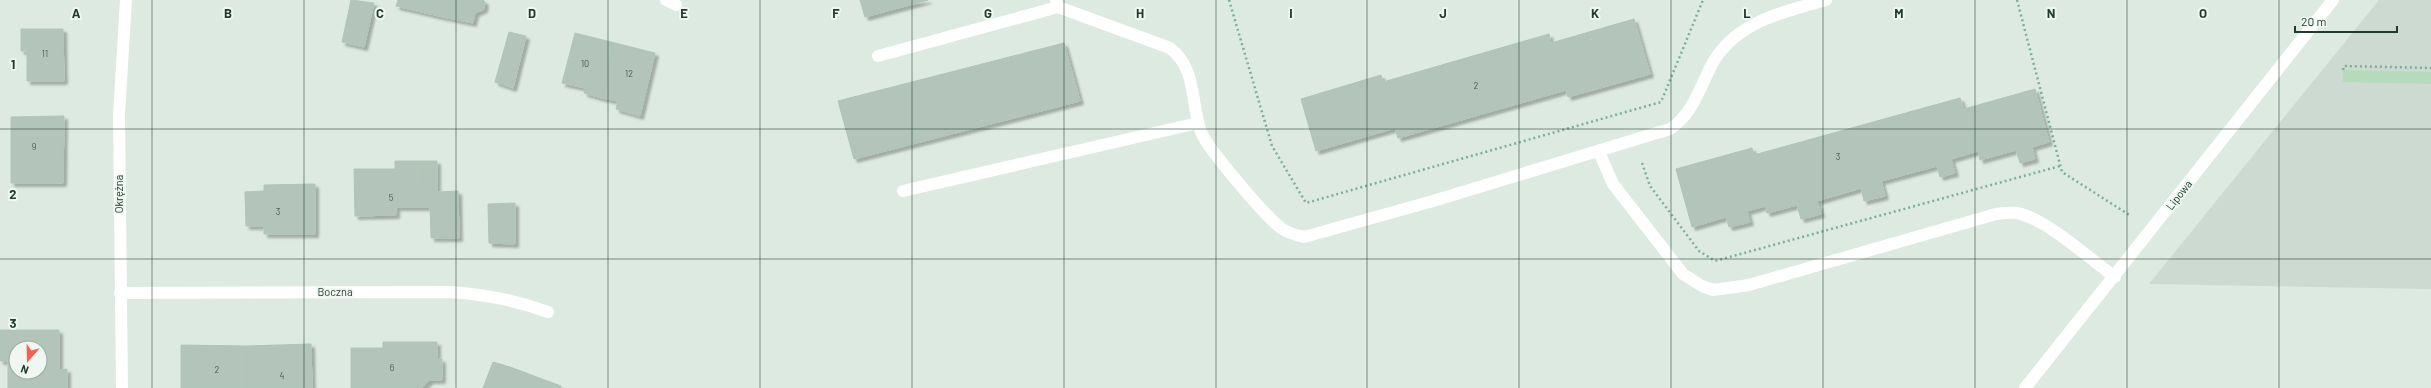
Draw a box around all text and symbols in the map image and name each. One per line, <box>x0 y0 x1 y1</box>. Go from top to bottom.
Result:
text: A <box>72 5 81 21</box>
text: B <box>224 5 232 21</box>
text: C <box>376 5 384 21</box>
text: D <box>528 5 536 21</box>
text: E <box>680 5 688 21</box>
text: F <box>832 5 840 21</box>
text: G <box>984 5 992 21</box>
text: H <box>1136 5 1144 21</box>
text: I <box>1289 5 1293 21</box>
text: J <box>1439 5 1447 21</box>
text: K <box>1591 5 1599 21</box>
text: L <box>1743 5 1751 21</box>
text: M <box>1894 5 1904 21</box>
text: N <box>2047 5 2055 21</box>
text: O <box>2199 5 2207 21</box>
scale bar <box>2295 8 2397 34</box>
text: 20 m <box>2301 14 2327 28</box>
house number: 11 <box>42 48 48 59</box>
text: 1 <box>11 56 15 72</box>
house number: 10 <box>581 58 589 69</box>
house number: 12 <box>625 68 633 79</box>
house number: 2 <box>1474 80 1479 91</box>
house number: 9 <box>32 141 37 152</box>
house number: 3 <box>1836 151 1841 162</box>
street label: Okrężna <box>112 175 125 213</box>
street label: Lipowa <box>2163 177 2194 212</box>
text: 2 <box>9 186 17 202</box>
house number: 5 <box>389 192 394 203</box>
house number: 3 <box>276 206 281 217</box>
street label: Boczna <box>317 285 353 298</box>
text: 3 <box>9 315 17 331</box>
north arrow <box>8 340 48 380</box>
house number: 6 <box>390 362 395 373</box>
text: N <box>19 363 30 377</box>
house number: 2 <box>215 364 220 375</box>
house number: 4 <box>280 370 285 381</box>

